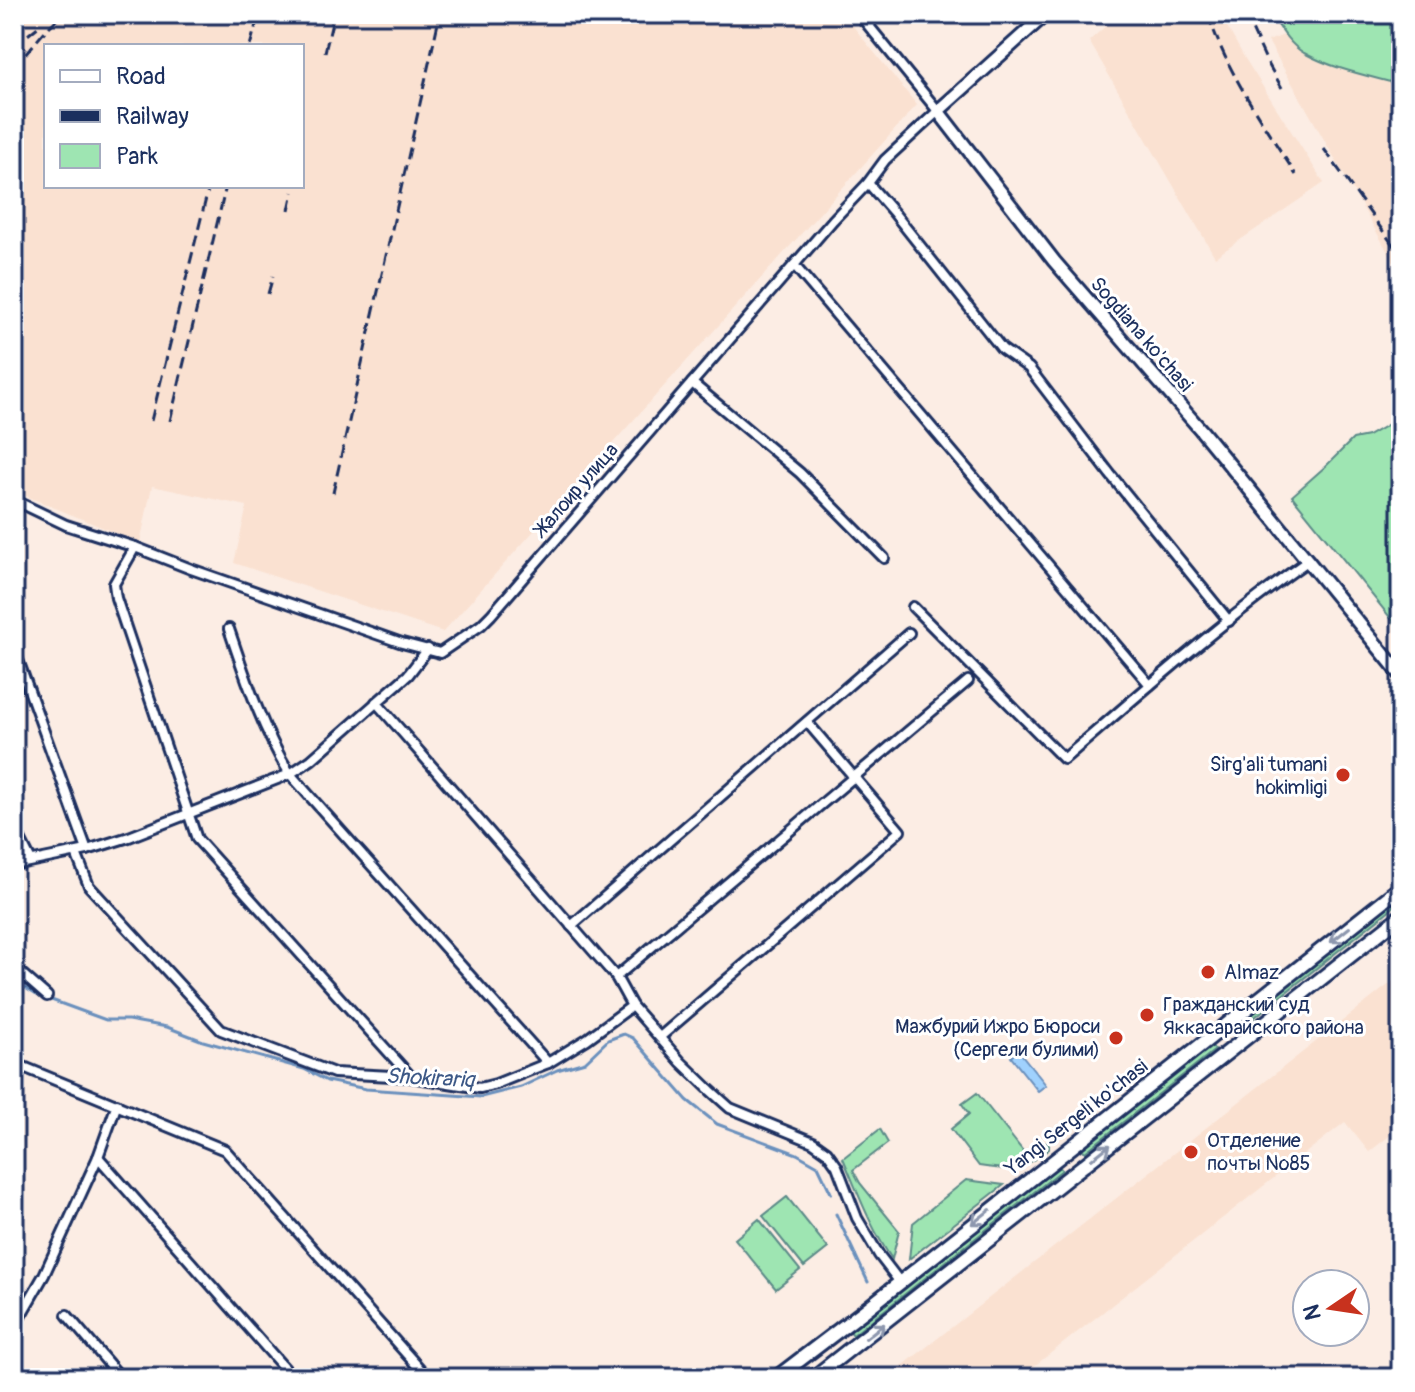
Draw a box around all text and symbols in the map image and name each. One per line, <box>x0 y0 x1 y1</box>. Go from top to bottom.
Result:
legend <box>44 44 304 188</box>
text: Road <box>116 62 166 91</box>
text: Railway <box>116 102 189 131</box>
text: Park <box>116 142 158 171</box>
street label: Sogdiana ko'chasi <box>1085 272 1198 397</box>
street label: Жалоир улица <box>527 438 624 543</box>
place label: Sirg'ali tumani hokimligi <box>1210 752 1327 800</box>
marker: Sirg'ali tumani hokimligi <box>1334 766 1352 784</box>
one-way arrow <box>1330 926 1351 944</box>
place label: Almaz <box>1224 960 1279 985</box>
marker: Almaz <box>1199 963 1217 981</box>
place label: Гражданский суд Яккасарайского района <box>1163 992 1364 1040</box>
marker: Гражданский суд Яккасарайского района <box>1138 1006 1156 1024</box>
place label: Мажбурий Ижро Бюроси (Сергели булими) <box>895 1014 1100 1062</box>
marker: Мажбурий Ижро Бюроси (Сергели булими) <box>1107 1029 1125 1047</box>
street label: Yangi Sergeli ko'chasi <box>999 1054 1153 1182</box>
water label: Shokirariq <box>385 1062 477 1094</box>
place label: Отделение почты №85 <box>1207 1128 1310 1176</box>
one-way arrow <box>1090 1143 1111 1161</box>
marker: Отделение почты №85 <box>1182 1143 1200 1161</box>
one-way arrow <box>971 1208 992 1225</box>
north arrow <box>1291 1268 1371 1348</box>
text: N <box>1297 1302 1328 1323</box>
one-way arrow <box>864 1322 885 1339</box>

